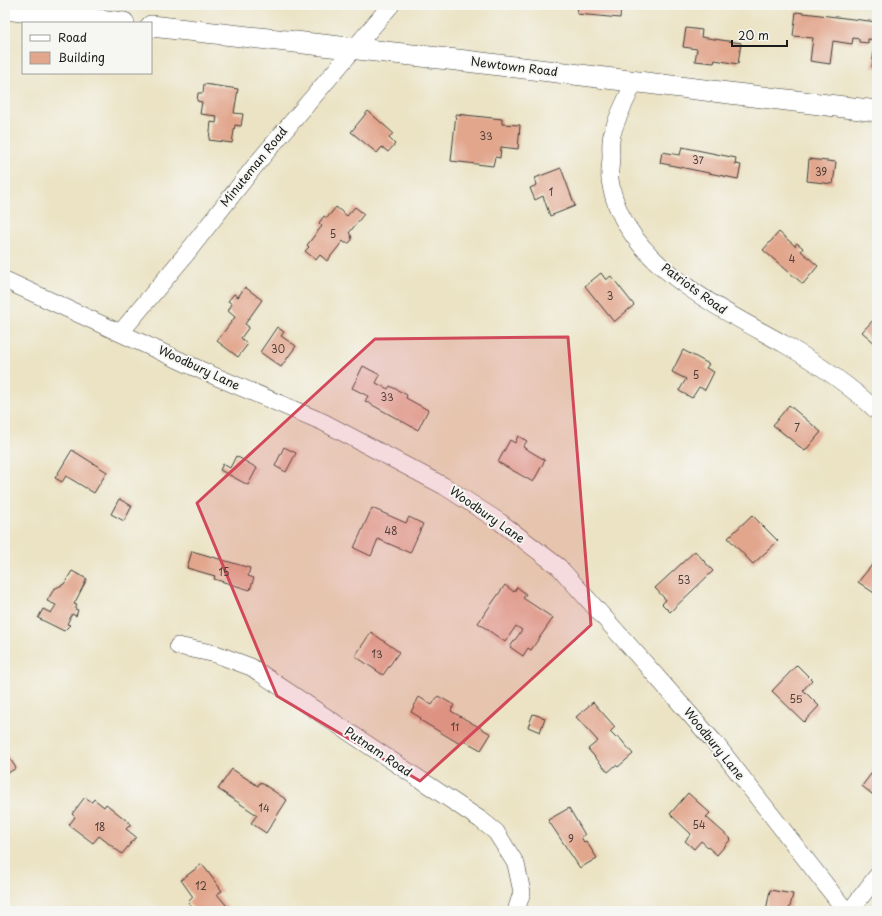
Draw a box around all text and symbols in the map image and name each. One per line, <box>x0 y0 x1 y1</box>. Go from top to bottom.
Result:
legend <box>22 22 152 74</box>
scale bar <box>732 22 787 48</box>
text: 20 m <box>738 26 769 44</box>
text: Road <box>58 28 87 46</box>
text: Building <box>58 48 105 66</box>
street label: Newtown Road <box>469 52 559 80</box>
street label: Minuteman Road <box>215 123 291 210</box>
house number: 33 <box>479 128 493 143</box>
house number: 37 <box>692 152 705 167</box>
house number: 39 <box>815 164 827 179</box>
house number: 1 <box>549 184 553 199</box>
house number: 5 <box>330 226 336 241</box>
house number: 4 <box>789 251 796 266</box>
street label: Patriots Road <box>658 258 731 318</box>
house number: 3 <box>607 288 613 303</box>
street label: Woodbury Lane <box>155 340 244 394</box>
house number: 30 <box>271 341 285 356</box>
house number: 5 <box>693 367 699 382</box>
house number: 33 <box>380 389 394 404</box>
house number: 7 <box>794 420 800 435</box>
street label: Woodbury Lane <box>446 481 529 547</box>
house number: 48 <box>385 523 397 538</box>
house number: 15 <box>219 564 229 579</box>
house number: 53 <box>678 572 690 587</box>
house number: 13 <box>371 646 383 661</box>
house number: 55 <box>790 691 803 706</box>
street label: Woodbury Lane <box>680 703 750 784</box>
house number: 11 <box>451 719 459 734</box>
street label: Putnam Road <box>341 722 416 780</box>
house number: 14 <box>258 800 270 815</box>
house number: 54 <box>692 817 706 832</box>
house number: 18 <box>95 819 105 834</box>
house number: 9 <box>568 831 574 846</box>
house number: 12 <box>195 878 207 893</box>

